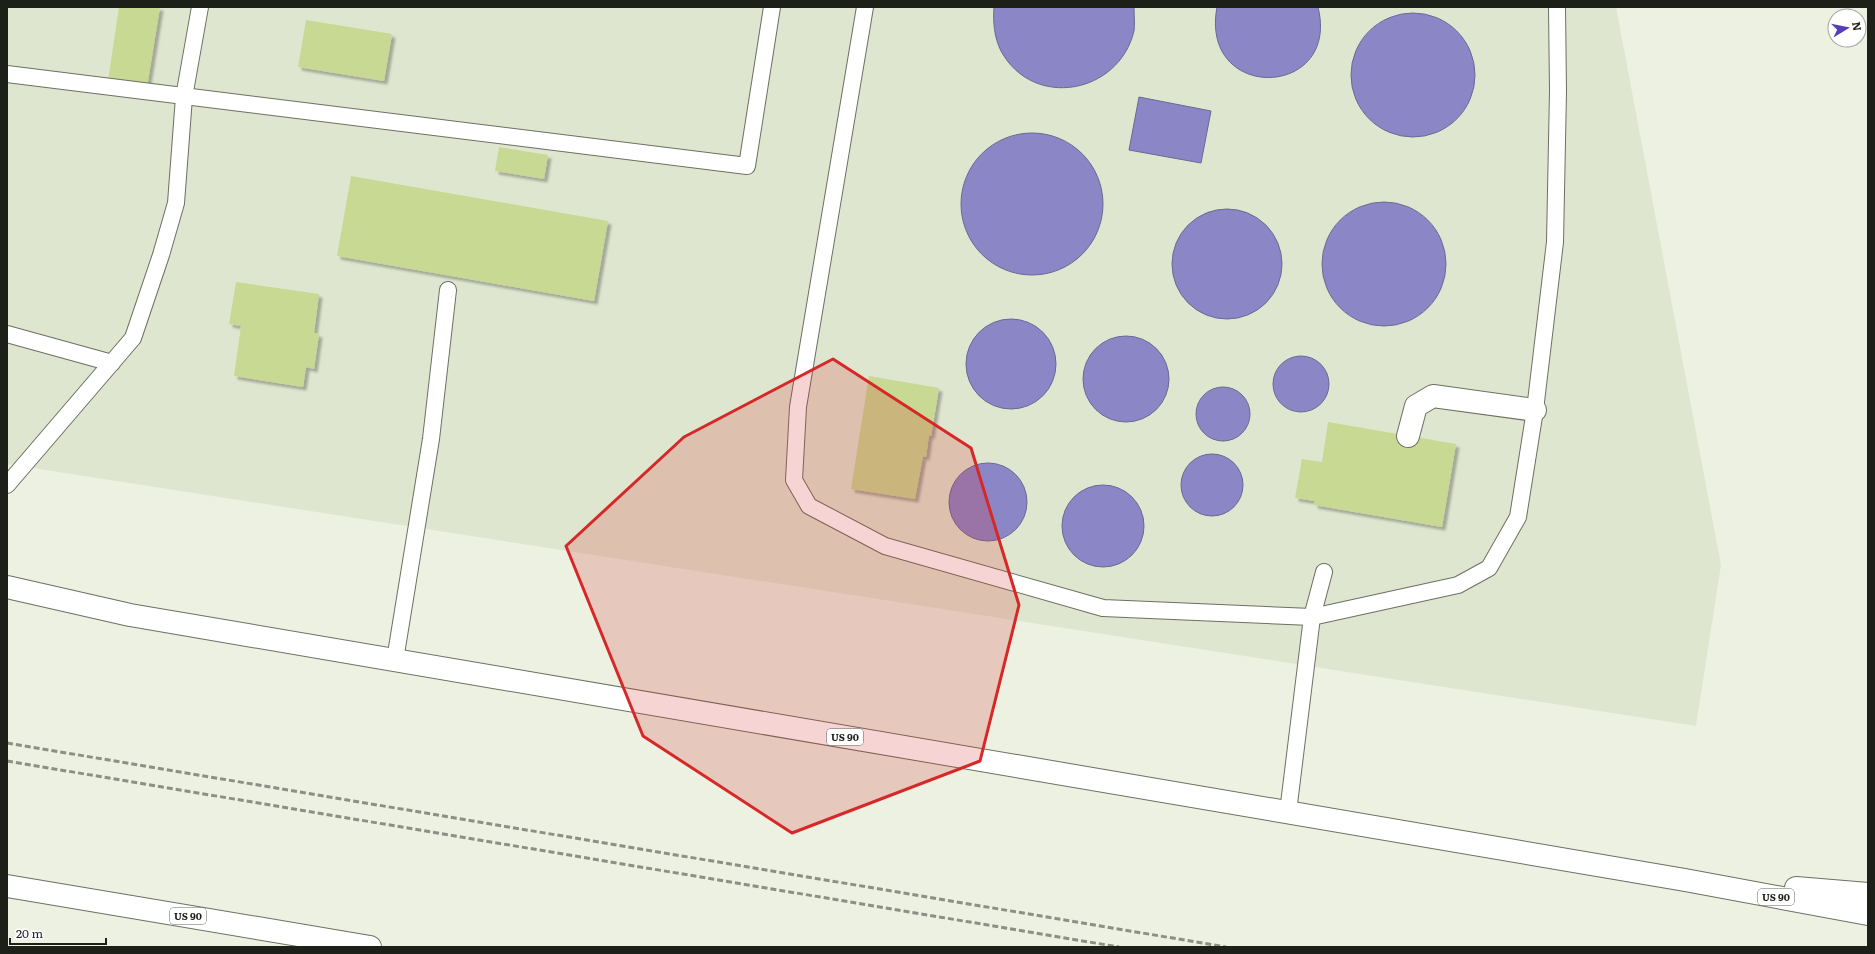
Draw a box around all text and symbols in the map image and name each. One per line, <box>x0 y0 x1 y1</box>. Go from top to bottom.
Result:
north arrow <box>1827 8 1867 48</box>
text: N <box>1849 20 1867 32</box>
road number: US 90 <box>827 729 863 745</box>
road number: US 90 <box>1758 889 1794 905</box>
road number: US 90 <box>170 908 206 924</box>
scale bar <box>10 920 106 946</box>
text: 20 m <box>16 924 43 942</box>

